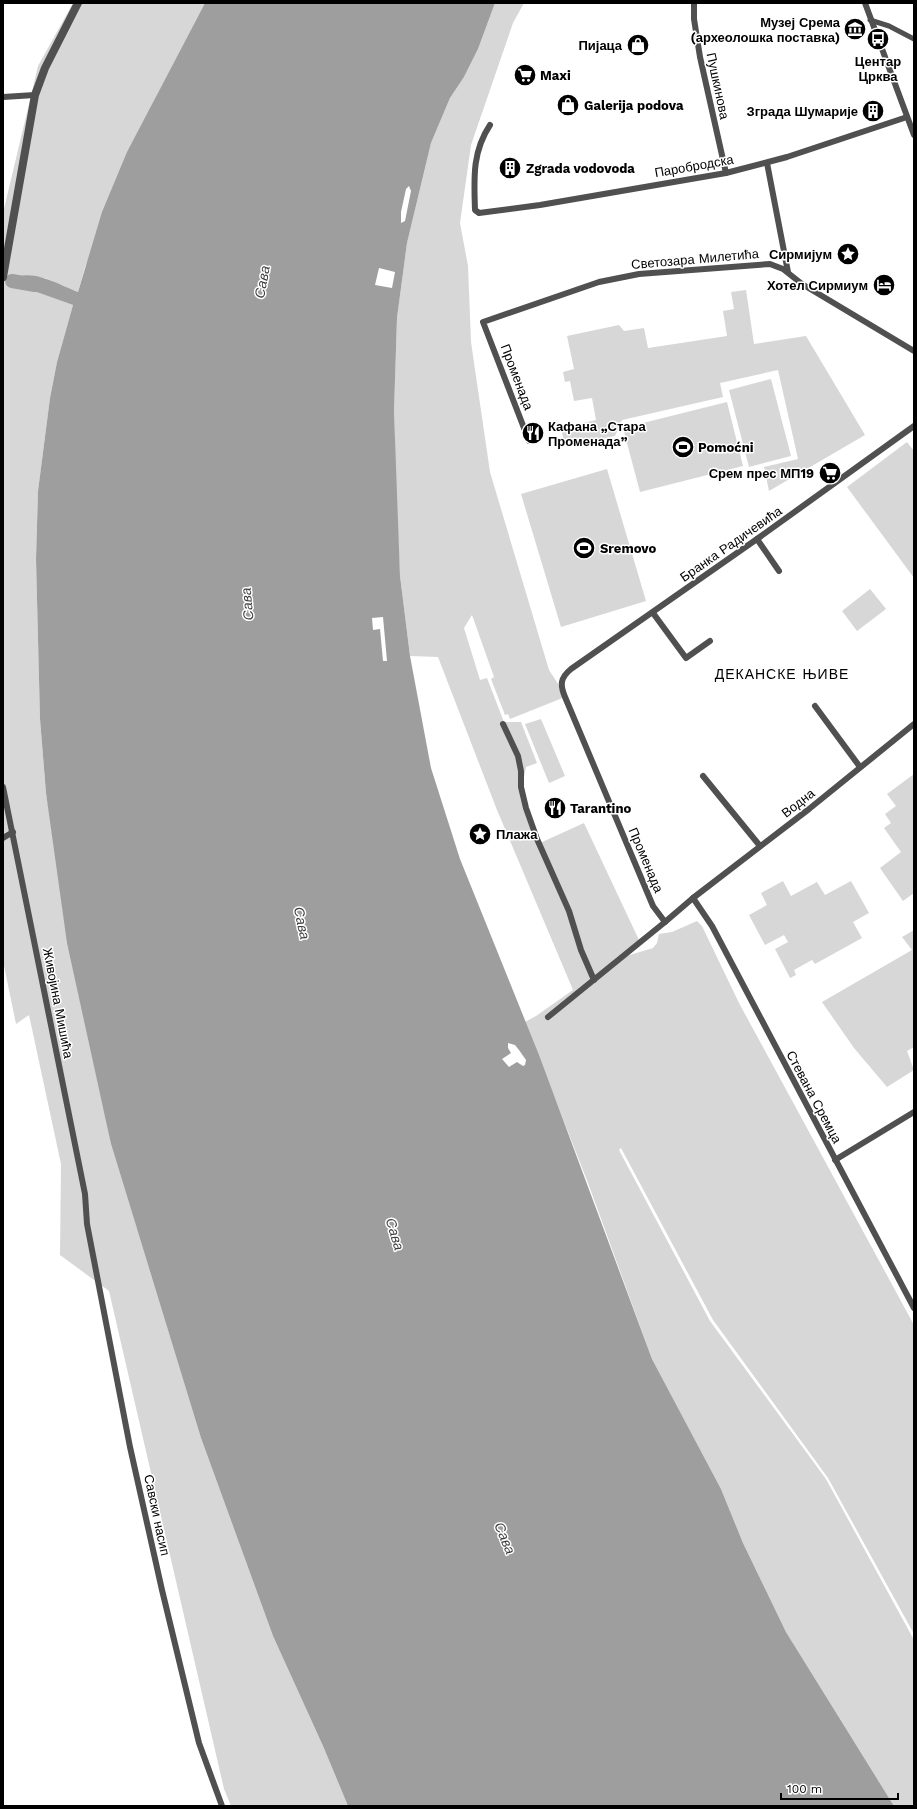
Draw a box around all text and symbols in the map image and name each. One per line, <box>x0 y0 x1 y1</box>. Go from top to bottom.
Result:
place label: Музеј Срема (археолошка поставка) <box>691 15 841 45</box>
museum icon: Музеј Срема (археолошка поставка) <box>842 16 868 42</box>
bus stop icon: Центар Црква <box>865 26 891 52</box>
shop icon: Пијаца <box>625 32 651 58</box>
place label: Пијаца <box>578 38 623 53</box>
street label: Пушкинова <box>704 51 733 121</box>
place label: Центар Црква <box>855 54 901 84</box>
supermarket icon: Maxi <box>512 62 538 88</box>
place label: Maxi <box>540 68 571 83</box>
shop icon: Galerija podova <box>555 92 581 118</box>
place label: Galerija podova <box>584 98 684 113</box>
building icon: Зграда Шумарије <box>860 98 886 124</box>
place label: Зграда Шумарије <box>746 104 858 119</box>
street label: Паробродска <box>653 152 735 180</box>
building icon: Zgrada vodovoda <box>497 155 523 181</box>
place label: Zgrada vodovoda <box>526 161 635 176</box>
place icon: Сирмијум <box>835 241 861 267</box>
street label: Светозара Милетића <box>631 246 760 272</box>
place label: Сирмијум <box>769 247 832 262</box>
water label: Сава <box>251 264 273 300</box>
hotel icon: Хотел Сирмиум <box>871 272 897 298</box>
place label: Хотел Сирмиум <box>767 278 868 293</box>
street label: Променада <box>498 342 537 413</box>
place label: Кафана „Стара Променада” <box>548 419 646 449</box>
restaurant icon: Кафана „Стара Променада” <box>520 420 546 446</box>
sports icon: Pomoćni <box>670 434 696 460</box>
place label: Pomoćni <box>698 440 754 455</box>
supermarket icon: Срем прес МП19 <box>817 460 843 486</box>
place label: Срем прес МП19 <box>709 466 814 481</box>
street label: Бранка Радичевића <box>677 503 785 585</box>
sports icon: Sremovo <box>571 535 597 561</box>
place label: Sremovo <box>600 541 656 556</box>
water label: Сава <box>238 587 256 621</box>
district label: ДЕКАНСКЕ ЊИВЕ <box>715 666 849 682</box>
street label: Водна <box>779 785 818 820</box>
restaurant icon: Tarantino <box>542 795 568 821</box>
place label: Tarantino <box>570 801 631 816</box>
place icon: Плажа <box>467 821 493 847</box>
street label: Променада <box>626 825 667 895</box>
place label: Плажа <box>496 827 538 842</box>
water label: Сава <box>291 905 313 941</box>
street label: Живојина Мишића <box>40 946 76 1060</box>
street label: Стевана Сремца <box>783 1048 845 1147</box>
water label: Сава <box>383 1216 408 1252</box>
street label: Савски насип <box>141 1473 173 1557</box>
water label: Сава <box>491 1520 519 1556</box>
scale bar <box>781 1775 898 1801</box>
text: 100 m <box>787 1782 822 1796</box>

